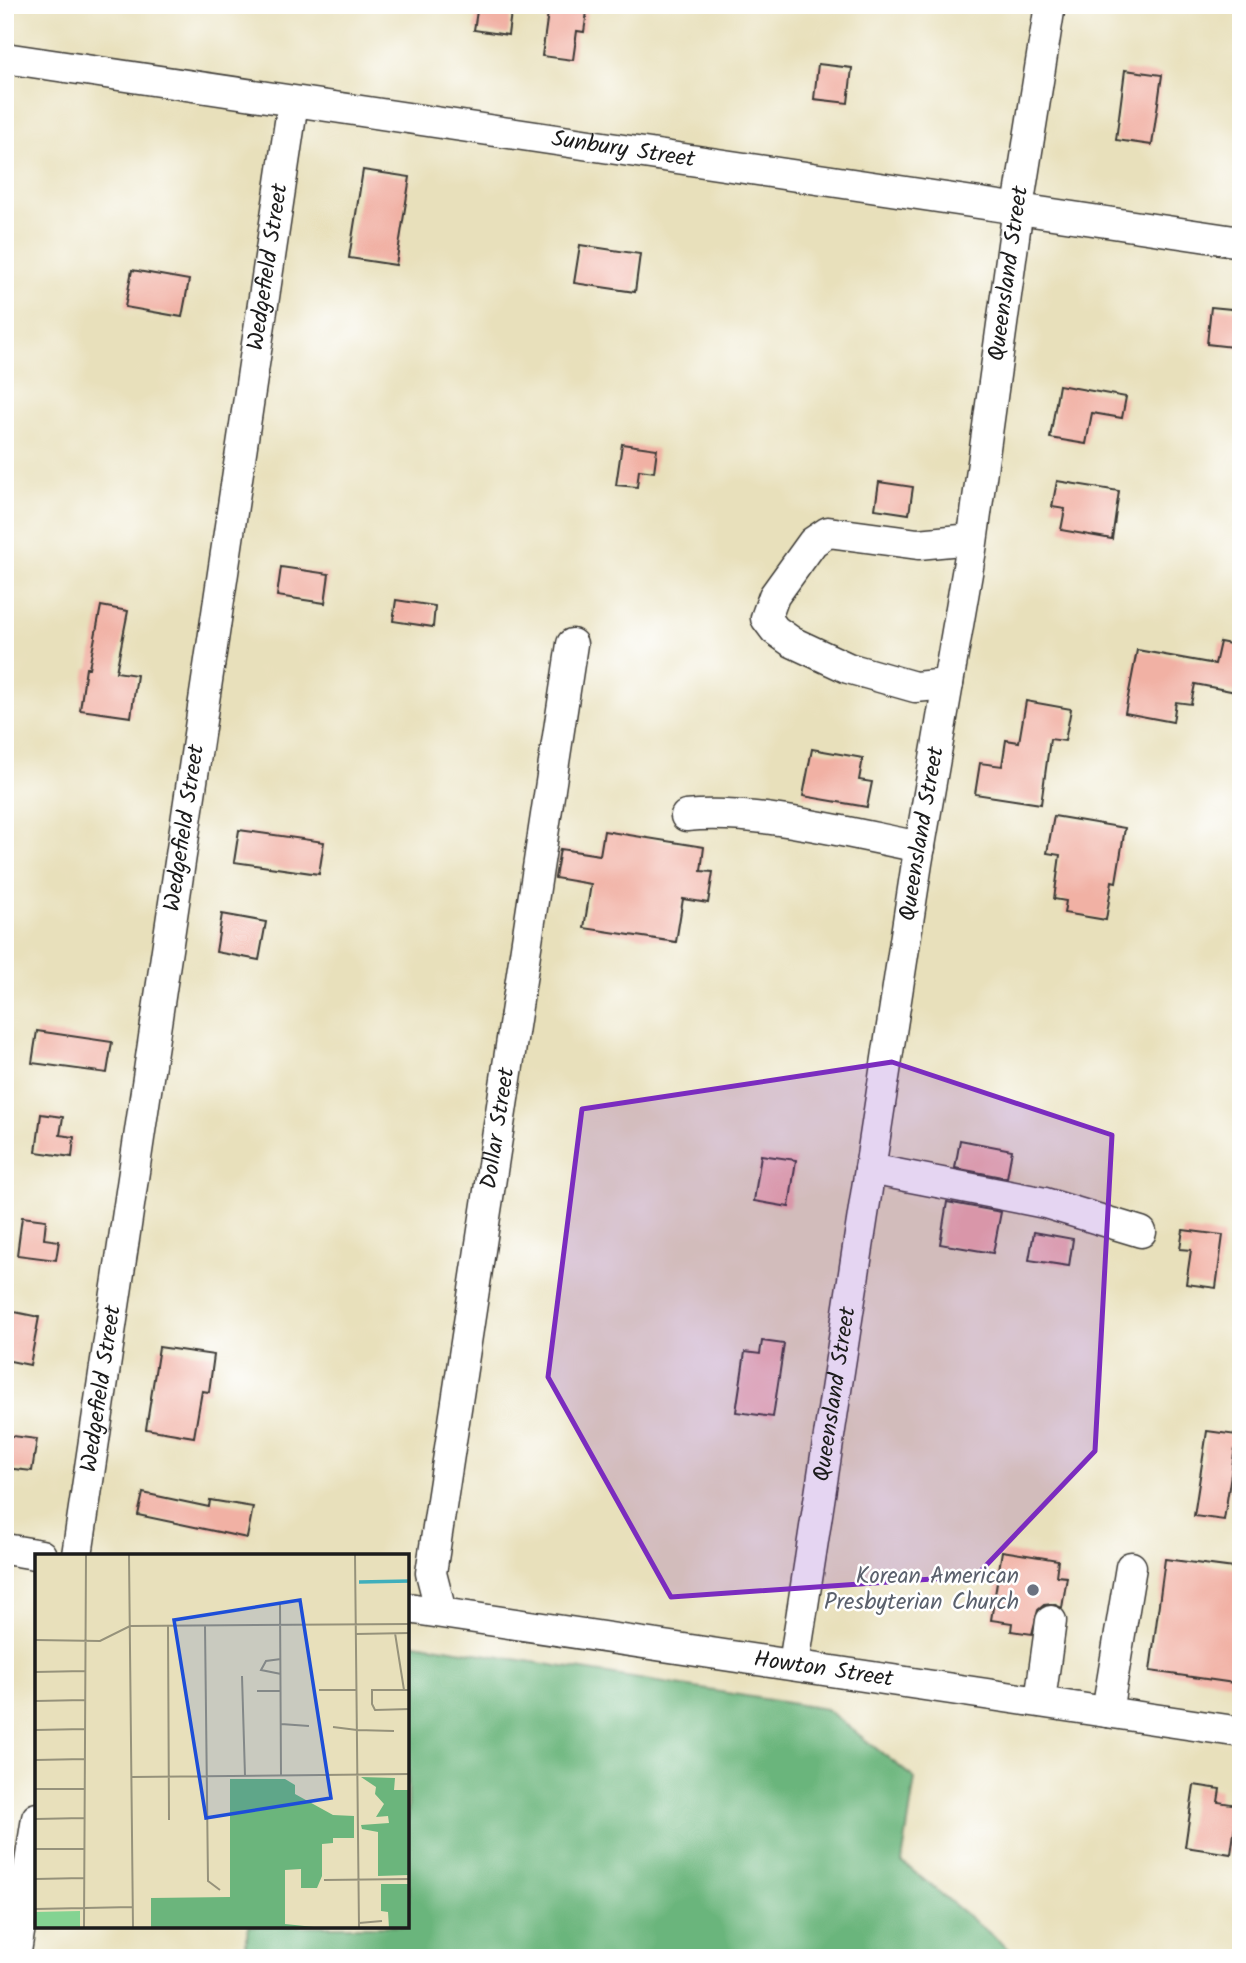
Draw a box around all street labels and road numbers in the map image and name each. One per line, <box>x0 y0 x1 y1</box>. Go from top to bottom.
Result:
street label: Sunbury Street <box>549 122 699 179</box>
street label: Wedgefield Street <box>238 180 299 353</box>
street label: Queensland Street <box>979 182 1039 363</box>
street label: Wedgefield Street <box>155 741 215 914</box>
street label: Queensland Street <box>890 743 955 924</box>
street label: Dollar Street <box>471 1064 526 1192</box>
street label: Wedgefield Street <box>72 1302 132 1475</box>
street label: Queensland Street <box>804 1303 867 1484</box>
street label: Howton Street <box>751 1642 897 1698</box>

